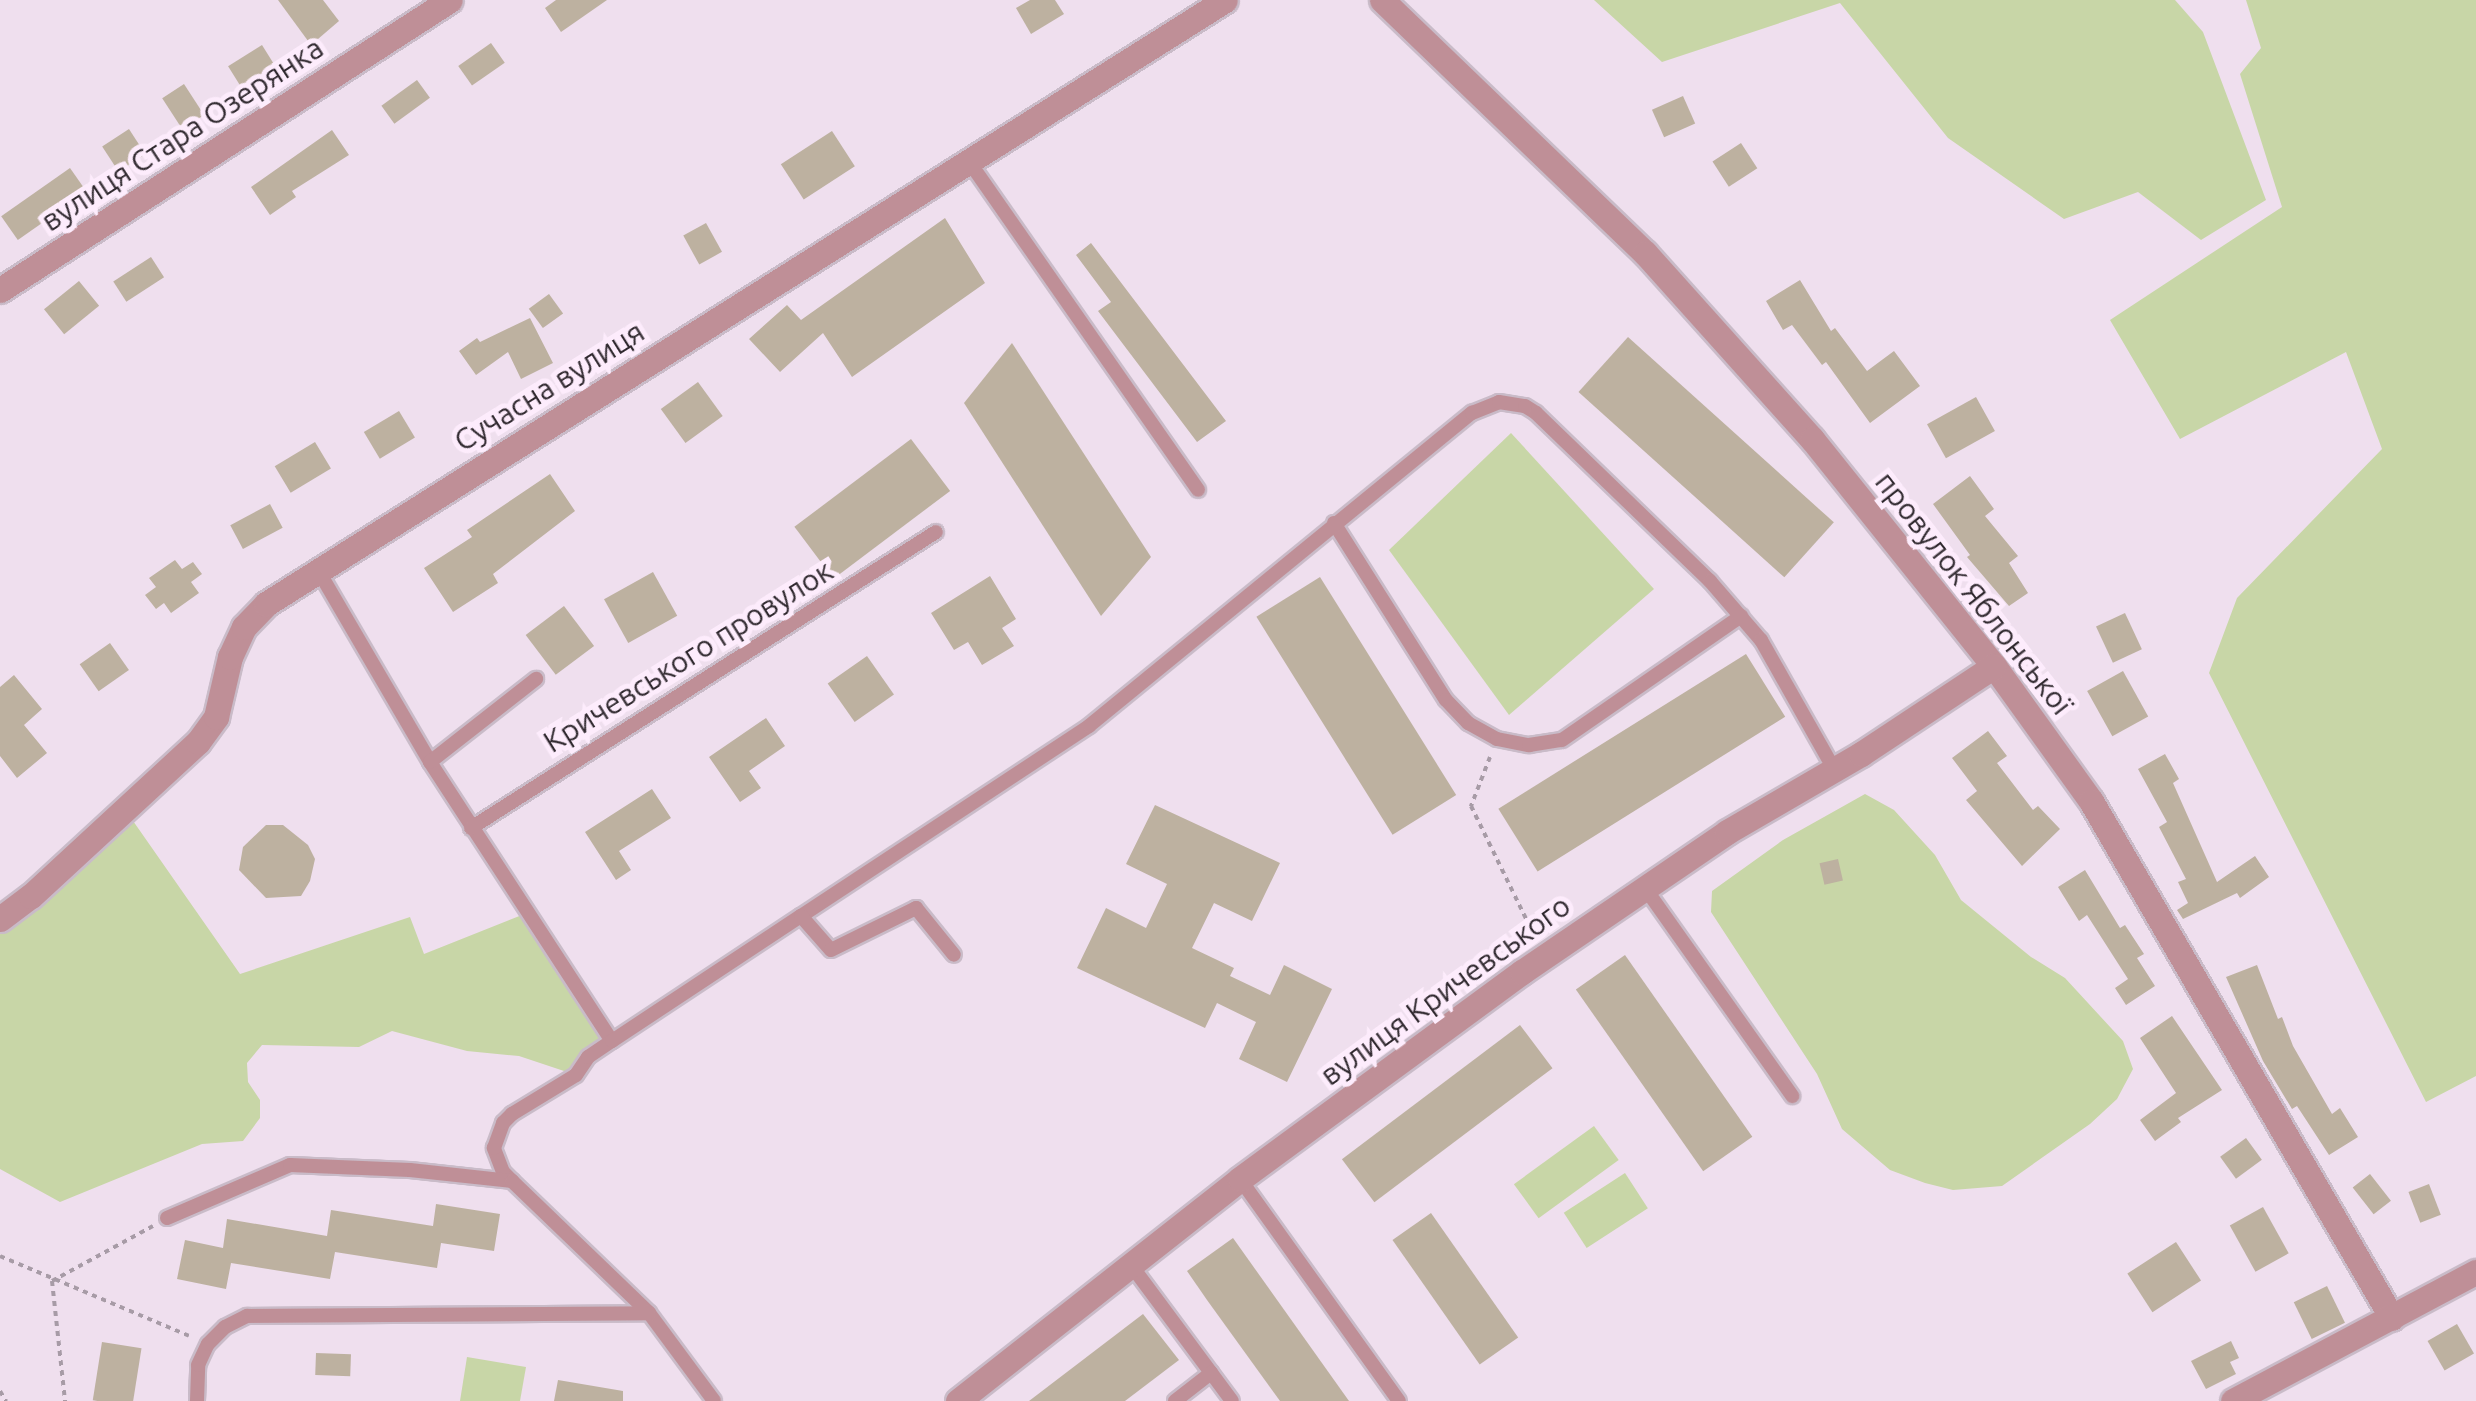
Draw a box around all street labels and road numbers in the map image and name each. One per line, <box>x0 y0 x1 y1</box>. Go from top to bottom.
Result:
street label: вулиця Стара Озерянка <box>34 29 330 239</box>
street label: Сучасна вулиця <box>447 313 651 459</box>
street label: провулок Яблонської <box>1868 464 2080 722</box>
street label: Кричевського провулок <box>537 552 839 760</box>
street label: вулиця Кричевського <box>1313 887 1577 1093</box>

